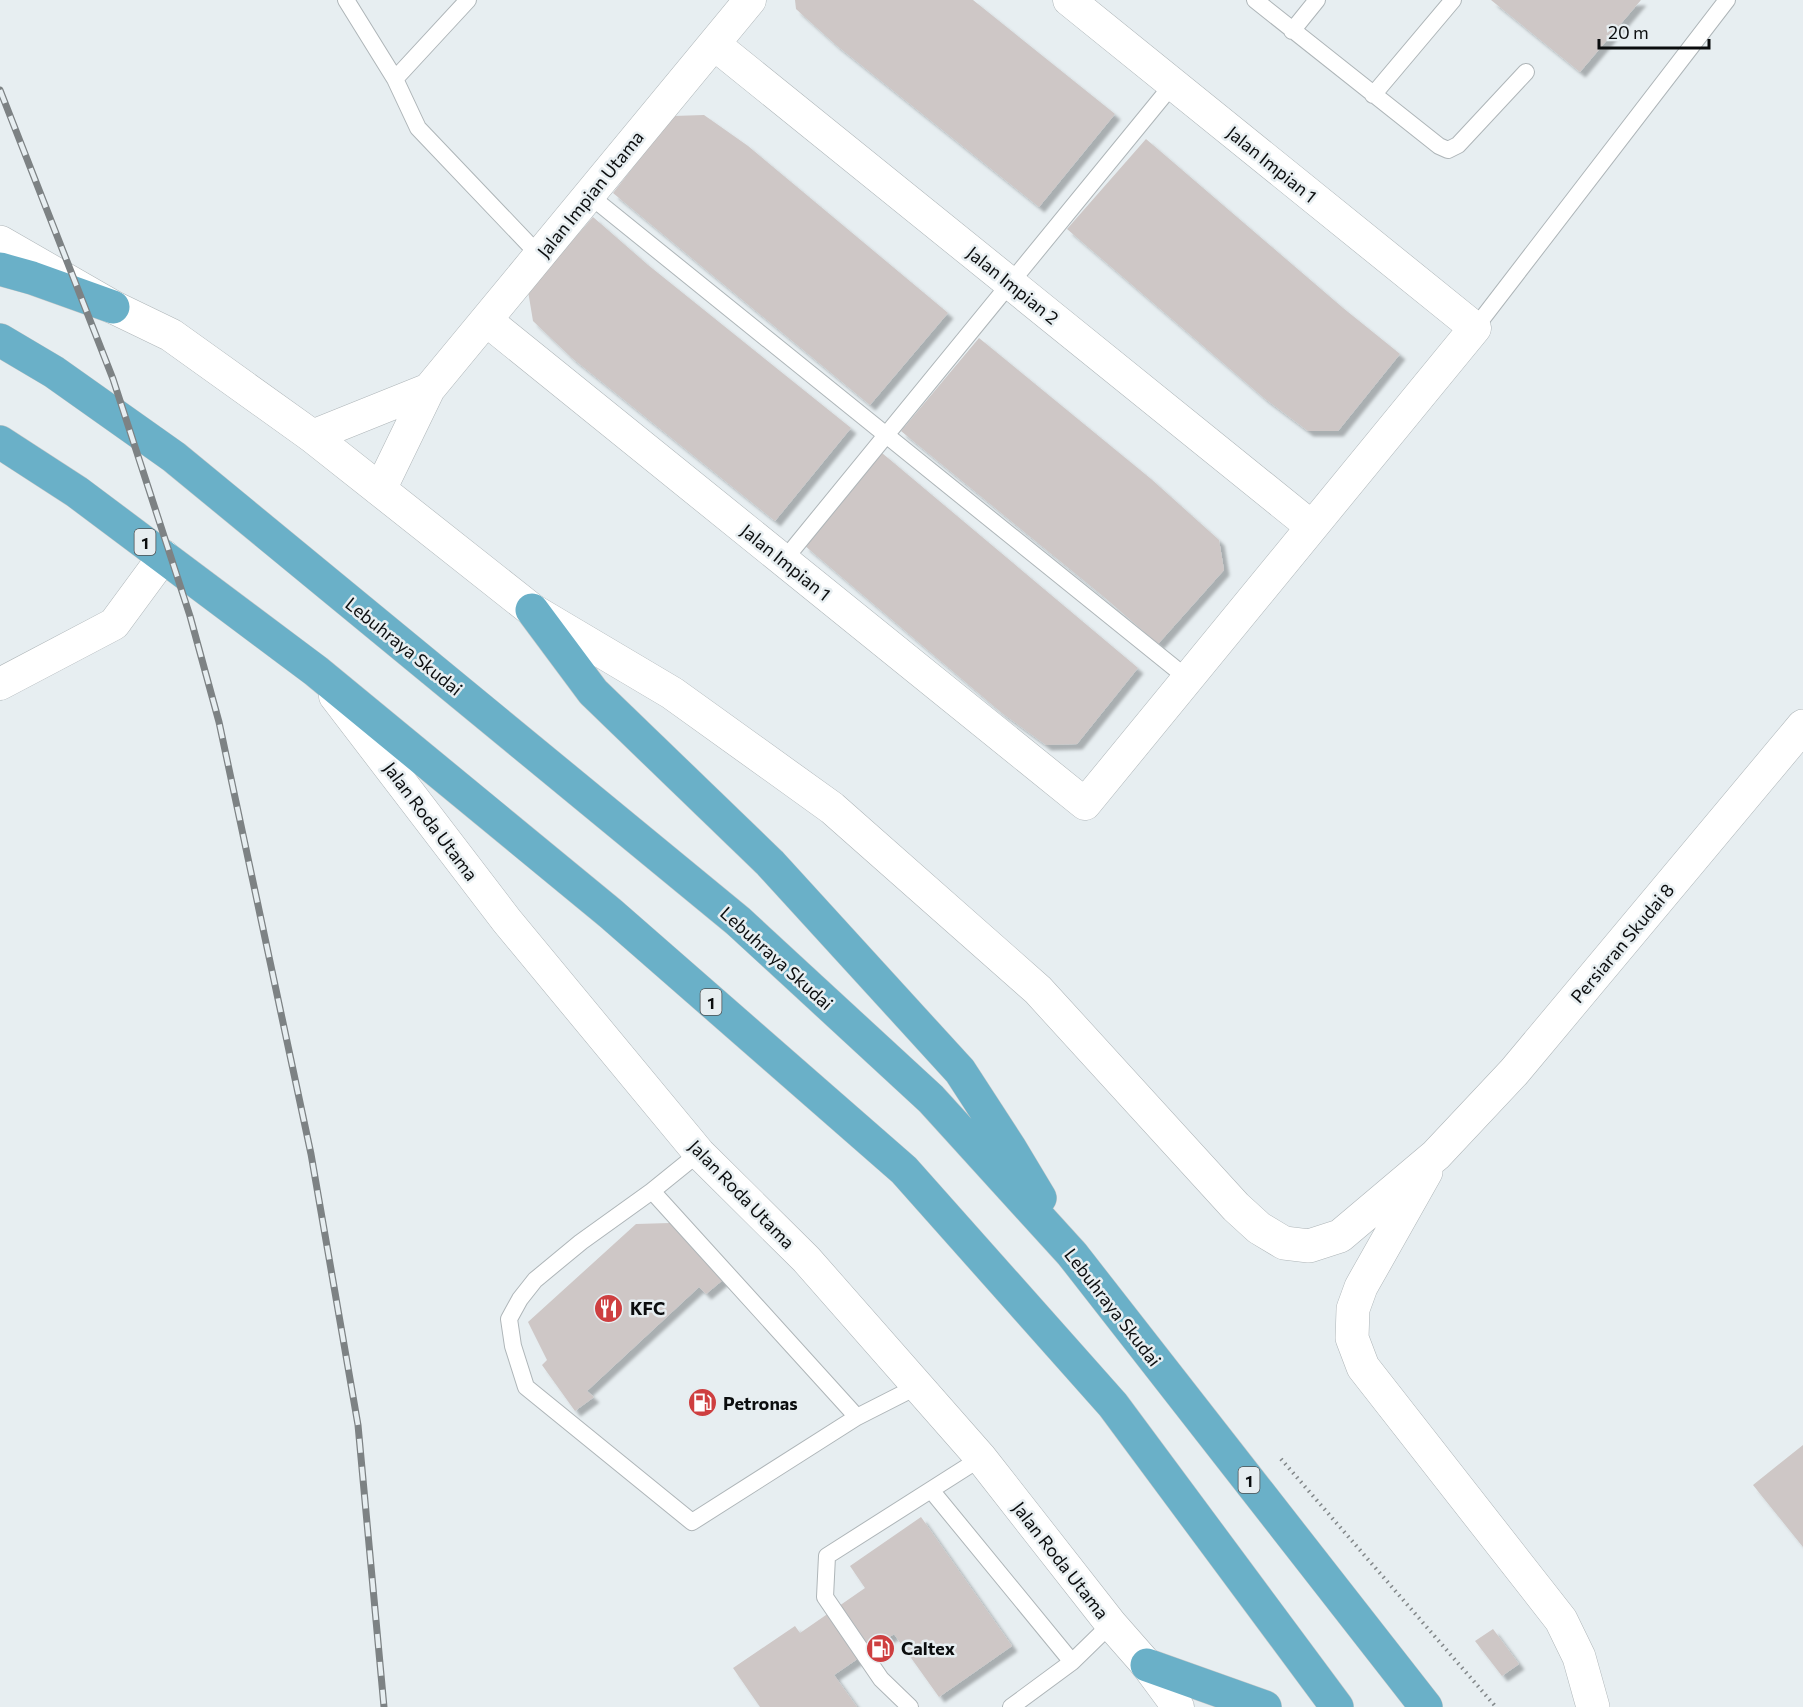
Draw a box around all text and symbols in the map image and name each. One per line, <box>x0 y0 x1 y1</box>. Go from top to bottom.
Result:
scale bar <box>1599 12 1708 50</box>
text: 20 m <box>1608 21 1649 43</box>
street label: Jalan Impian 1 <box>1223 121 1321 207</box>
street label: Jalan Impian Utama <box>532 126 648 262</box>
street label: Jalan Impian 2 <box>963 241 1063 329</box>
street label: Jalan Impian 1 <box>737 519 835 605</box>
road number: 1 <box>134 529 156 555</box>
street label: Lebuhraya Skudai <box>341 592 467 700</box>
street label: Jalan Roda Utama <box>379 757 483 885</box>
street label: Persiaran Skudai 8 <box>1566 879 1678 1007</box>
street label: Lebuhraya Skudai <box>716 902 838 1014</box>
road number: 1 <box>700 989 722 1015</box>
street label: Jalan Roda Utama <box>684 1135 800 1253</box>
street label: Lebuhraya Skudai <box>1060 1244 1166 1370</box>
restaurant icon: KFC <box>593 1292 625 1324</box>
place label: KFC <box>630 1297 665 1319</box>
fuel station icon: Petronas <box>686 1387 718 1419</box>
place label: Petronas <box>723 1392 798 1414</box>
road number: 1 <box>1238 1467 1260 1493</box>
street label: Jalan Roda Utama <box>1008 1497 1114 1623</box>
fuel station icon: Caltex <box>864 1632 896 1664</box>
place label: Caltex <box>901 1637 955 1659</box>

